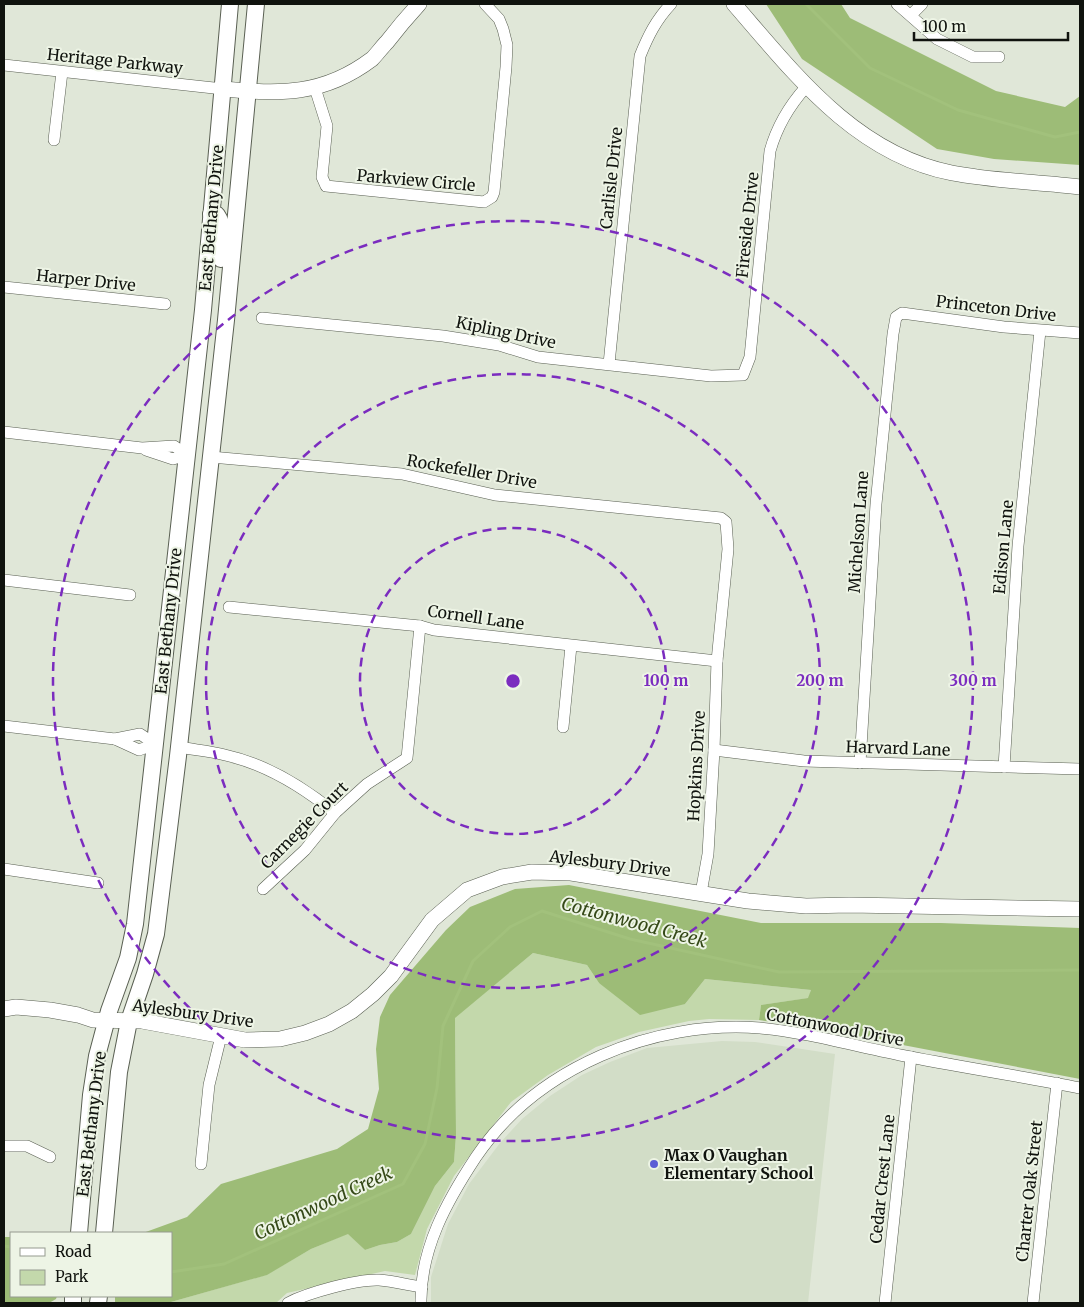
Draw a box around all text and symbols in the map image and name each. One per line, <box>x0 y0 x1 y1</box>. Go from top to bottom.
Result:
scale bar <box>914 10 1068 42</box>
text: 100 m <box>922 17 966 36</box>
street label: Heritage Parkway <box>46 44 185 78</box>
street label: Carlisle Drive <box>596 126 626 230</box>
street label: East Bethany Drive <box>195 144 227 292</box>
street label: Parkview Circle <box>356 165 476 195</box>
street label: Fireside Drive <box>731 171 763 279</box>
street label: Harper Drive <box>35 265 137 295</box>
street label: Princeton Drive <box>935 291 1057 325</box>
street label: Kipling Drive <box>454 312 558 352</box>
street label: Rockefeller Drive <box>405 450 539 492</box>
street label: Michelson Lane <box>844 470 872 594</box>
street label: Edison Lane <box>989 499 1017 595</box>
street label: East Bethany Drive <box>150 547 186 695</box>
street label: Cornell Lane <box>426 600 526 634</box>
text: 100 m <box>644 671 688 690</box>
text: 200 m <box>796 671 844 690</box>
text: 300 m <box>949 671 997 690</box>
centre of rings <box>504 672 522 690</box>
street label: Hopkins Drive <box>683 710 709 822</box>
street label: Harvard Lane <box>845 736 951 760</box>
street label: Carnegie Court <box>256 777 352 873</box>
street label: Aylesbury Drive <box>547 846 672 880</box>
water label: Cottonwood Creek <box>559 891 710 953</box>
street label: Aylesbury Drive <box>130 994 255 1031</box>
street label: Cottonwood Drive <box>765 1004 905 1050</box>
street label: East Bethany Drive <box>72 1050 110 1198</box>
street label: Cedar Crest Lane <box>865 1114 899 1244</box>
street label: Charter Oak Street <box>1012 1119 1046 1263</box>
place label: Max O Vaughan Elementary School <box>664 1145 813 1183</box>
marker: Max O Vaughan Elementary School <box>648 1158 660 1170</box>
water label: Cottonwood Creek <box>250 1161 396 1245</box>
legend <box>10 1232 172 1297</box>
text: Road <box>55 1242 91 1261</box>
text: Park <box>55 1267 89 1286</box>

